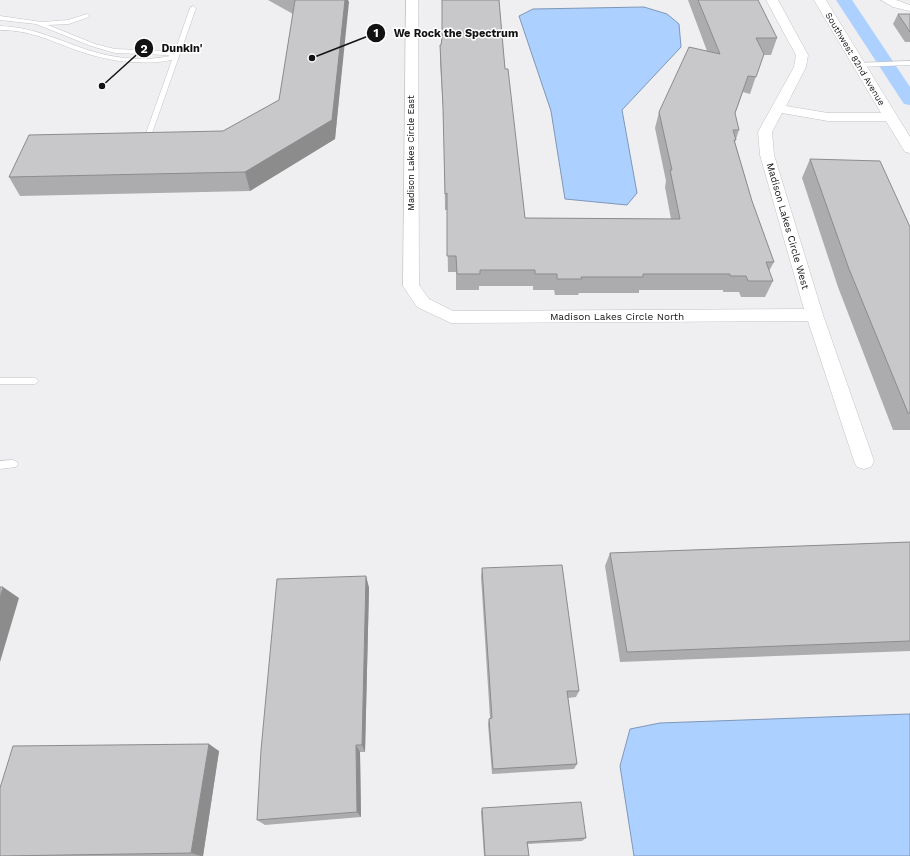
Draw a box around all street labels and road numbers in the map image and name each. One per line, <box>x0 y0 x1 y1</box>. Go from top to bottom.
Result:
street label: Southwest 82nd Avenue <box>823 11 887 107</box>
street label: Madison Lakes Circle East <box>406 95 416 211</box>
street label: Madison Lakes Circle West <box>765 161 812 291</box>
street label: Madison Lakes Circle North <box>550 311 684 322</box>

